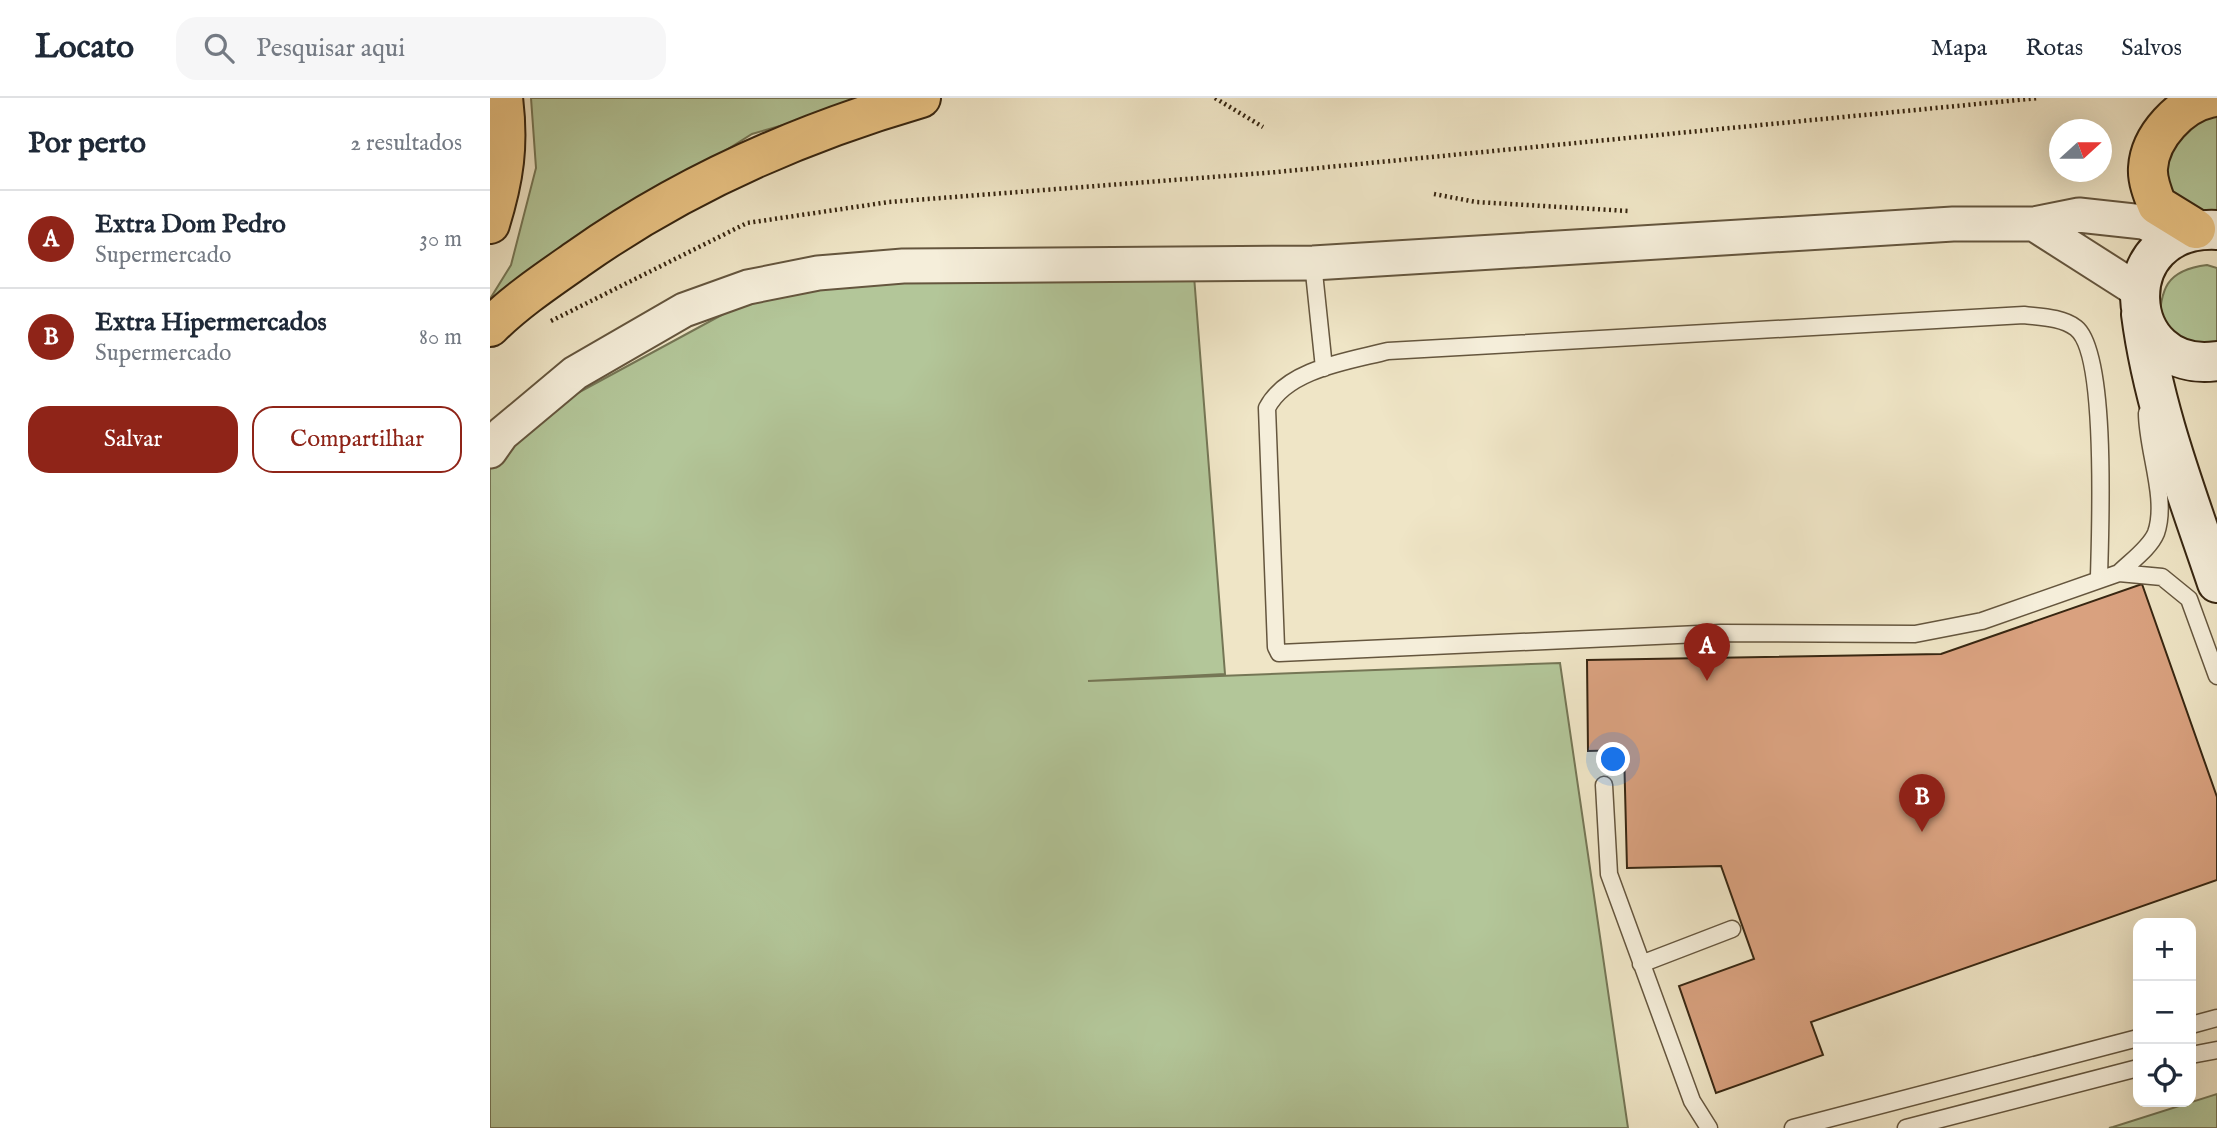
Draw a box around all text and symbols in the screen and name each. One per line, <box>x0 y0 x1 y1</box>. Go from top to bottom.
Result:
search box <box>176 17 666 80</box>
text: Locato <box>35 27 134 69</box>
icon: search <box>200 29 238 67</box>
text: Pesquisar aqui <box>256 32 405 65</box>
text: Mapa <box>1931 33 1987 64</box>
text: Rotas <box>2025 33 2083 64</box>
text: Salvos <box>2121 33 2182 64</box>
north arrow <box>2049 119 2112 182</box>
text: Por perto <box>28 125 146 163</box>
text: 2 resultados <box>350 129 462 158</box>
text: Extra Dom Pedro <box>95 208 286 241</box>
text: A <box>43 225 59 254</box>
text: 30 m <box>419 225 462 254</box>
text: Supermercado <box>95 241 231 270</box>
text: Extra Hipermercados <box>95 306 327 339</box>
text: B <box>43 323 59 352</box>
text: 80 m <box>419 323 462 352</box>
text: Supermercado <box>95 339 231 368</box>
button: Salvar <box>28 406 238 473</box>
button: Compartilhar <box>252 406 462 473</box>
pin: A <box>1684 623 1730 681</box>
your location <box>1596 742 1630 776</box>
pin: B <box>1899 774 1945 832</box>
map controls <box>2133 918 2196 1107</box>
button: + <box>2133 918 2196 981</box>
button: − <box>2133 981 2196 1044</box>
button: locate <box>2133 1044 2196 1107</box>

